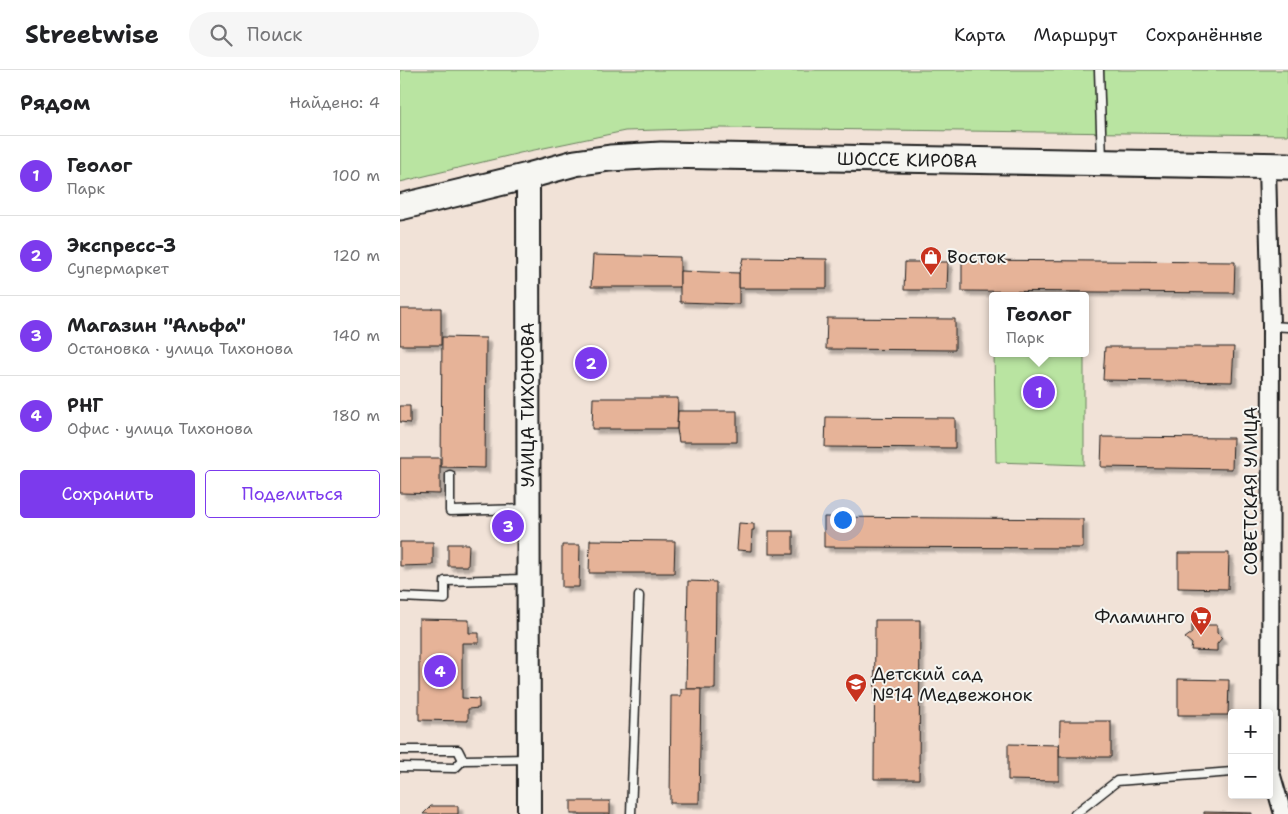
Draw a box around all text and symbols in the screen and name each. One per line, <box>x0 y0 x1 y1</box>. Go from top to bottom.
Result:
search box <box>189 12 539 57</box>
text: Streetwise <box>25 19 159 51</box>
icon: search <box>207 21 235 49</box>
text: Поиск <box>247 22 302 47</box>
text: Карта <box>954 23 1005 47</box>
text: Маршрут <box>1033 23 1117 47</box>
text: Сохранённые <box>1145 23 1263 47</box>
text: Рядом <box>20 89 90 117</box>
text: Найдено: 4 <box>289 92 380 113</box>
street label: ШОССЕ КИРОВА <box>837 147 977 173</box>
text: Геолог <box>67 153 132 178</box>
text: 1 <box>32 165 40 186</box>
text: 100 m <box>332 165 380 186</box>
text: Парк <box>67 178 105 199</box>
text: Экспресс-3 <box>67 233 176 258</box>
text: 2 <box>30 245 42 266</box>
text: 120 m <box>333 245 380 266</box>
shop icon: Восток <box>919 245 943 276</box>
place label: Восток <box>947 245 1007 269</box>
text: Супермаркет <box>67 258 169 279</box>
popup <box>989 292 1089 357</box>
text: Геолог <box>1006 302 1072 327</box>
text: Магазин "Альфа" <box>67 313 246 338</box>
street label: УЛИЦА ТИХОНОВА <box>516 322 540 488</box>
text: 3 <box>30 325 42 346</box>
text: 140 m <box>333 325 380 346</box>
text: Парк <box>1006 327 1044 348</box>
text: Остановка · улица Тихонова <box>67 338 293 359</box>
pin: 2 <box>575 344 607 382</box>
pin: 1 <box>1023 373 1055 411</box>
text: РНГ <box>67 393 103 418</box>
text: 4 <box>30 405 42 426</box>
text: 180 m <box>332 405 380 426</box>
street label: СОВЕТСКАЯ УЛИЦА <box>1239 407 1263 575</box>
text: Офис · улица Тихонова <box>67 418 253 439</box>
button: Сохранить <box>20 470 195 518</box>
button: Поделиться <box>205 470 380 518</box>
pin: 3 <box>492 507 524 545</box>
your location <box>830 507 856 533</box>
place label: Фламинго <box>1094 605 1185 629</box>
supermarket icon: Фламинго <box>1189 605 1213 636</box>
pin: 4 <box>424 652 456 690</box>
place label: Детский сад №14 Медвежонок <box>872 662 1033 707</box>
school or university icon: Детский сад №14 Медвежонок <box>844 672 868 703</box>
map controls <box>1228 709 1273 799</box>
button: + <box>1228 709 1273 754</box>
button: − <box>1228 754 1273 799</box>

